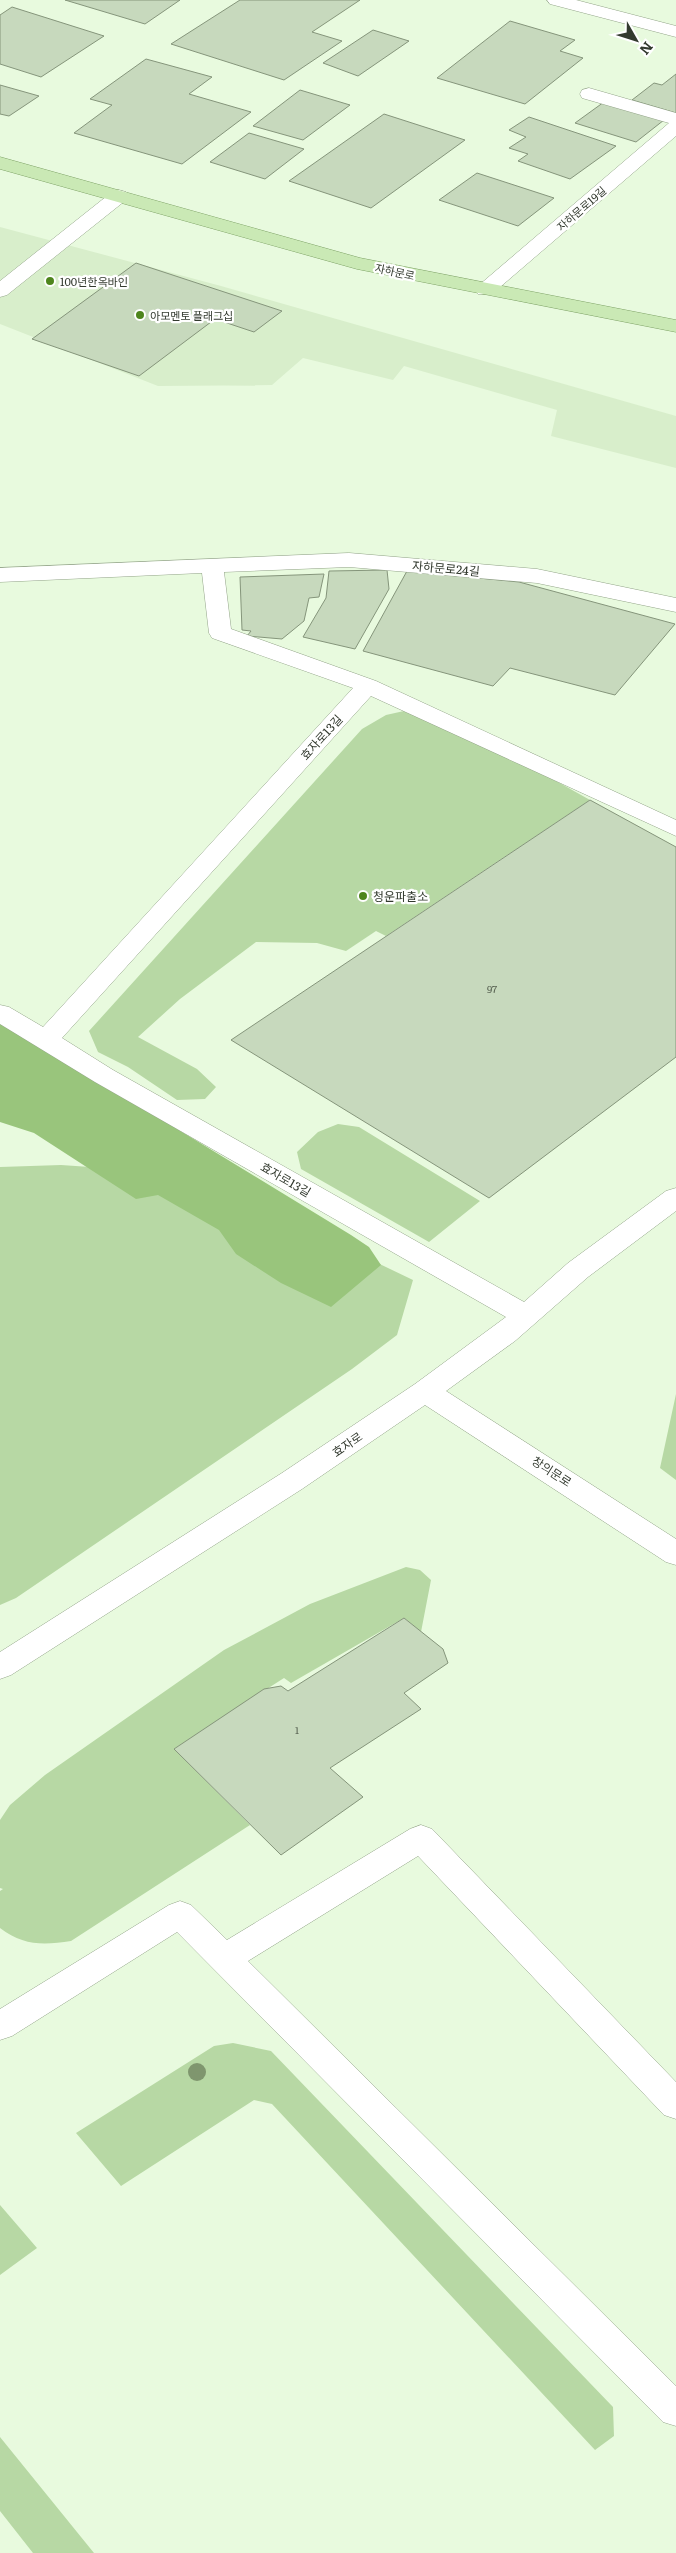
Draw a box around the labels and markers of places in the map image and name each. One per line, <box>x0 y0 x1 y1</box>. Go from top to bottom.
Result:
place label: 100년한옥바인 <box>60 273 128 289</box>
marker: 100년한옥바인 <box>44 275 56 287</box>
place label: 아모멘토 플래그십 <box>150 307 233 323</box>
marker: 아모멘토 플래그십 <box>134 309 146 321</box>
place label: 청운파출소 <box>373 887 428 905</box>
marker: 청운파출소 <box>357 890 369 902</box>

